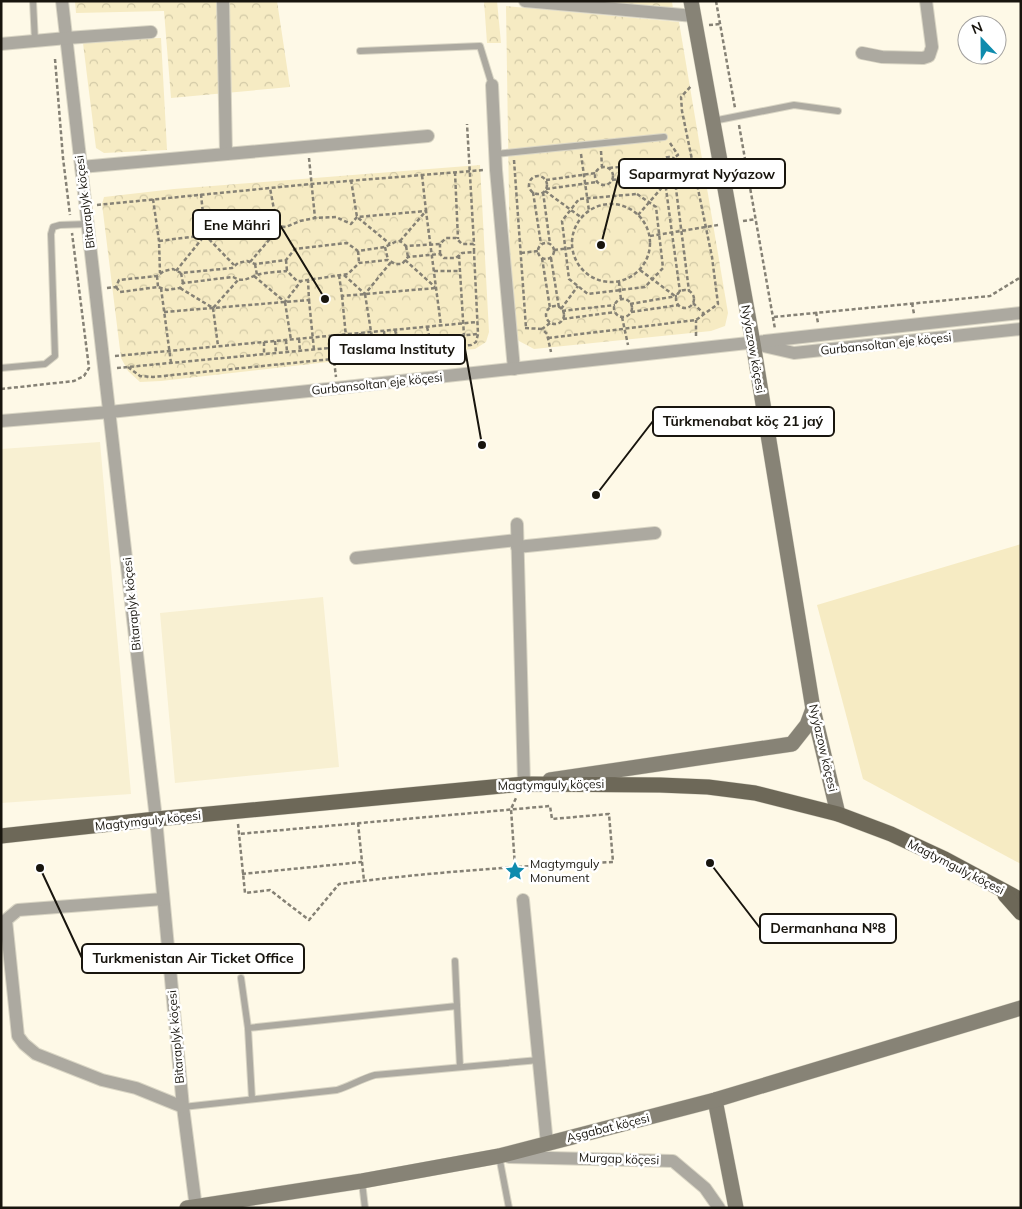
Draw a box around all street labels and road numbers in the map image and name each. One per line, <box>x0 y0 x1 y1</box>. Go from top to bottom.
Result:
street label: Bitaraplyk köçesi <box>71 155 98 249</box>
street label: Nyýazow köçesi <box>738 304 769 394</box>
street label: Gurbansoltan eje köçesi <box>820 329 952 358</box>
street label: Gurbansoltan eje köçesi <box>311 369 443 398</box>
street label: Bitaraplyk köçesi <box>119 557 144 651</box>
street label: Nyýazow köçesi <box>806 703 841 793</box>
street label: Magtymguly köçesi <box>498 776 604 793</box>
street label: Magtymguly köçesi <box>94 807 202 834</box>
street label: Magtymguly köçesi <box>905 836 1007 897</box>
street label: Bitaraplyk köçesi <box>164 990 187 1084</box>
street label: Aşgabat köçesi <box>565 1110 651 1145</box>
street label: Murgap köçesi <box>579 1150 660 1167</box>

